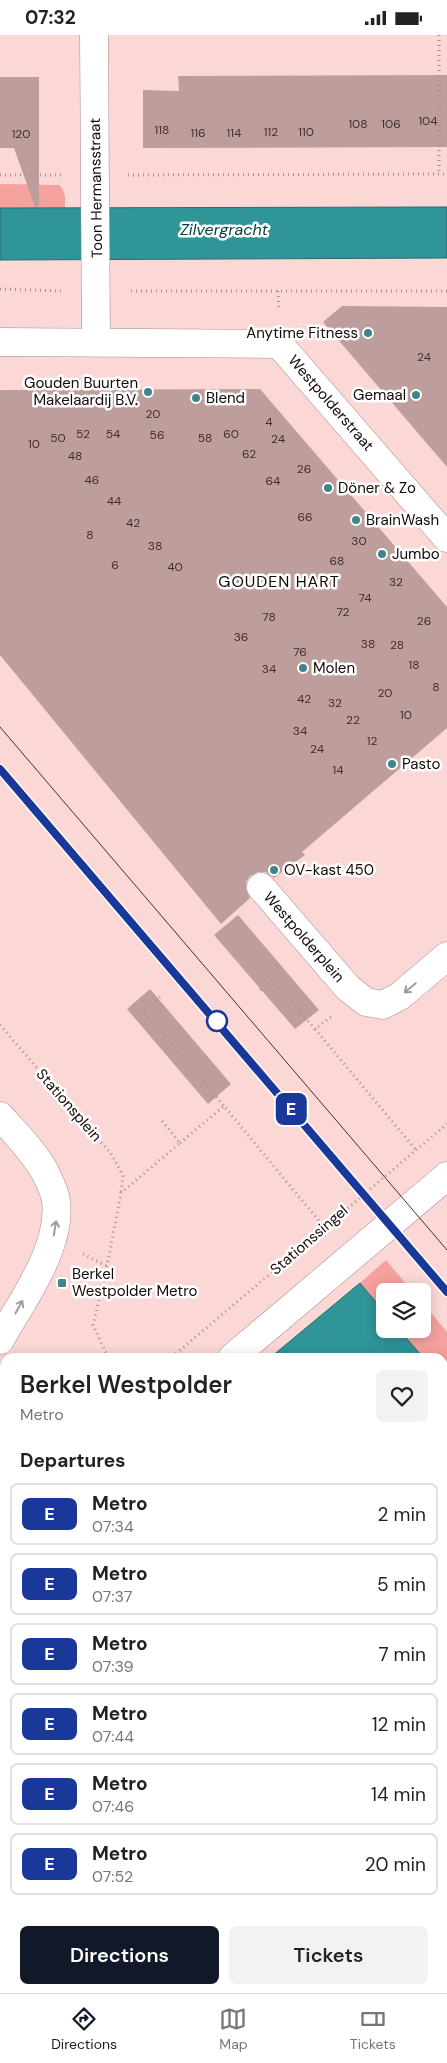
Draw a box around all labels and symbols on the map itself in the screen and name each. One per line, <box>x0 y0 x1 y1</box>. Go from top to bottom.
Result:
house number: 104 <box>418 113 438 129</box>
house number: 108 <box>348 116 368 132</box>
house number: 106 <box>381 116 401 132</box>
street label: Toon Hermansstraat <box>85 118 107 258</box>
house number: 118 <box>155 122 169 138</box>
house number: 112 <box>264 124 278 140</box>
house number: 110 <box>298 124 314 140</box>
house number: 116 <box>190 125 206 141</box>
house number: 114 <box>227 125 241 141</box>
house number: 120 <box>12 126 30 142</box>
water label: Zilvergracht <box>180 219 269 240</box>
place label: Anytime Fitness <box>246 323 358 343</box>
marker: Anytime Fitness <box>362 327 374 339</box>
house number: 24 <box>417 349 431 365</box>
street label: Westpolderstraat <box>284 351 378 455</box>
place label: Gouden Buurten Makelaardij B.V. <box>24 373 138 410</box>
place label: Gemaal <box>353 385 406 405</box>
marker: Gouden Buurten Makelaardij B.V. <box>142 386 154 398</box>
place label: Blend <box>206 388 245 408</box>
marker: Gemaal <box>410 389 422 401</box>
marker: Blend <box>190 392 202 404</box>
house number: 20 <box>145 406 161 422</box>
house number: 4 <box>265 414 273 430</box>
house number: 52 <box>76 426 90 442</box>
house number: 54 <box>106 426 120 442</box>
house number: 60 <box>223 426 239 442</box>
house number: 56 <box>150 427 164 443</box>
house number: 50 <box>50 430 66 446</box>
house number: 58 <box>198 430 212 446</box>
house number: 24 <box>271 431 285 447</box>
house number: 10 <box>28 436 40 452</box>
house number: 62 <box>242 446 256 462</box>
house number: 48 <box>68 448 82 464</box>
house number: 26 <box>297 461 311 477</box>
house number: 46 <box>85 472 99 488</box>
house number: 64 <box>266 473 280 489</box>
place label: Döner & Zo <box>338 478 416 498</box>
marker: Döner & Zo <box>322 482 334 494</box>
house number: 44 <box>107 493 121 509</box>
house number: 66 <box>297 509 313 525</box>
place label: BrainWash <box>366 510 439 530</box>
marker: BrainWash <box>350 514 362 526</box>
house number: 42 <box>126 515 140 531</box>
house number: 8 <box>86 527 94 543</box>
house number: 30 <box>351 533 367 549</box>
house number: 38 <box>148 538 162 554</box>
place label: Jumbo <box>392 544 440 564</box>
marker: Jumbo <box>376 548 388 560</box>
house number: 68 <box>330 553 344 569</box>
house number: 6 <box>111 557 119 573</box>
house number: 40 <box>167 559 183 575</box>
district label: GOUDEN HART <box>218 571 340 592</box>
house number: 32 <box>389 574 403 590</box>
house number: 74 <box>359 590 371 606</box>
house number: 72 <box>336 604 350 620</box>
house number: 78 <box>262 609 276 625</box>
house number: 26 <box>417 613 431 629</box>
house number: 36 <box>234 629 248 645</box>
house number: 38 <box>361 636 375 652</box>
house number: 28 <box>390 637 404 653</box>
house number: 76 <box>293 644 307 660</box>
house number: 18 <box>408 657 420 673</box>
place label: Molen <box>313 658 355 678</box>
house number: 34 <box>262 661 276 677</box>
marker: Molen <box>297 662 309 674</box>
house number: 8 <box>432 679 440 695</box>
house number: 20 <box>377 685 393 701</box>
house number: 42 <box>297 691 311 707</box>
house number: 32 <box>328 695 342 711</box>
house number: 10 <box>400 707 412 723</box>
house number: 22 <box>346 712 360 728</box>
house number: 34 <box>293 723 307 739</box>
house number: 12 <box>367 733 377 749</box>
house number: 24 <box>310 741 324 757</box>
place label: Pasto <box>402 754 440 774</box>
marker: Pasto <box>386 758 398 770</box>
house number: 14 <box>332 762 344 778</box>
place label: OV-kast 450 <box>284 860 374 880</box>
marker: OV-kast 450 <box>268 864 280 876</box>
street label: Westpolderplein <box>259 887 349 987</box>
one-way arrow <box>403 982 416 993</box>
unlabelled marker <box>206 1010 228 1032</box>
street label: Stationsplein <box>32 1064 106 1146</box>
line badge: E <box>275 1093 307 1125</box>
street label: Stationssingel <box>266 1201 352 1279</box>
one-way arrow <box>50 1220 60 1236</box>
place label: Berkel Westpolder Metro <box>72 1264 197 1301</box>
marker: Berkel Westpolder Metro <box>56 1277 68 1289</box>
one-way arrow <box>14 1299 24 1314</box>

